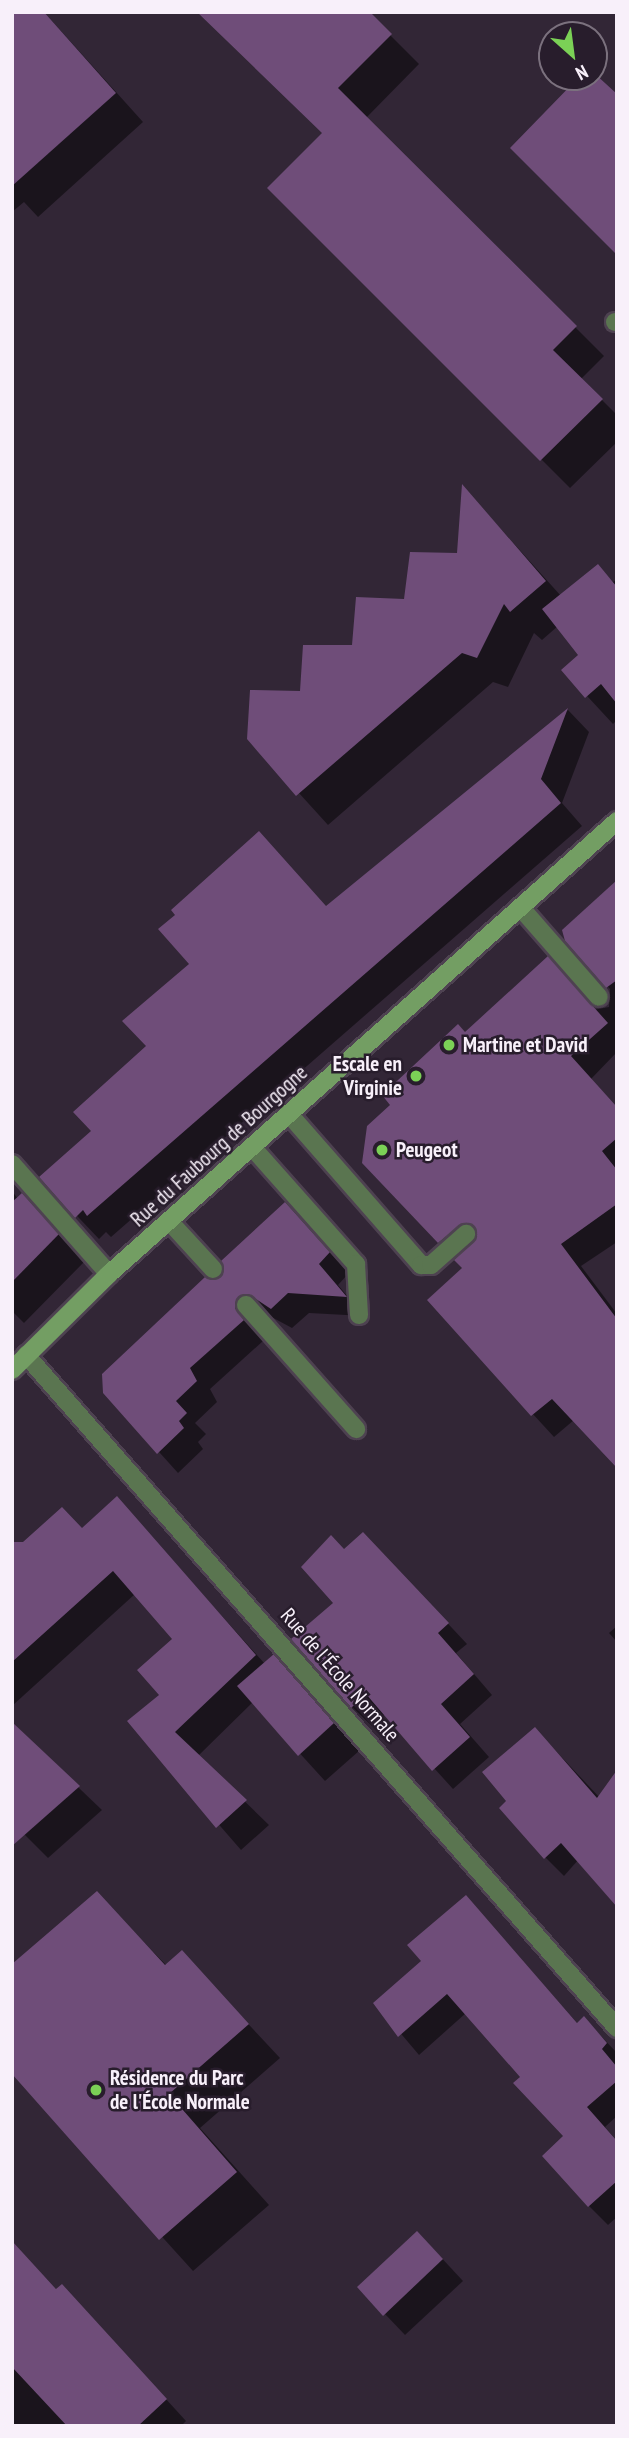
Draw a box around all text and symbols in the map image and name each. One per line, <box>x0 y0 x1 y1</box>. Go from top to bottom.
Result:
north arrow <box>538 21 608 91</box>
text: N <box>572 60 592 86</box>
place label: Martine et David <box>463 1032 588 1058</box>
marker: Martine et David <box>441 1037 457 1053</box>
place label: Escale en Virginie <box>333 1051 402 1101</box>
street label: Rue du Faubourg de Bourgogne <box>126 1060 312 1232</box>
marker: Escale en Virginie <box>408 1068 424 1084</box>
place label: Peugeot <box>396 1137 457 1163</box>
marker: Peugeot <box>374 1142 390 1158</box>
street label: Rue de l'École Normale <box>275 1603 405 1747</box>
place label: Résidence du Parc de l'École Normale <box>110 2065 250 2115</box>
marker: Résidence du Parc de l'École Normale <box>88 2082 104 2098</box>

